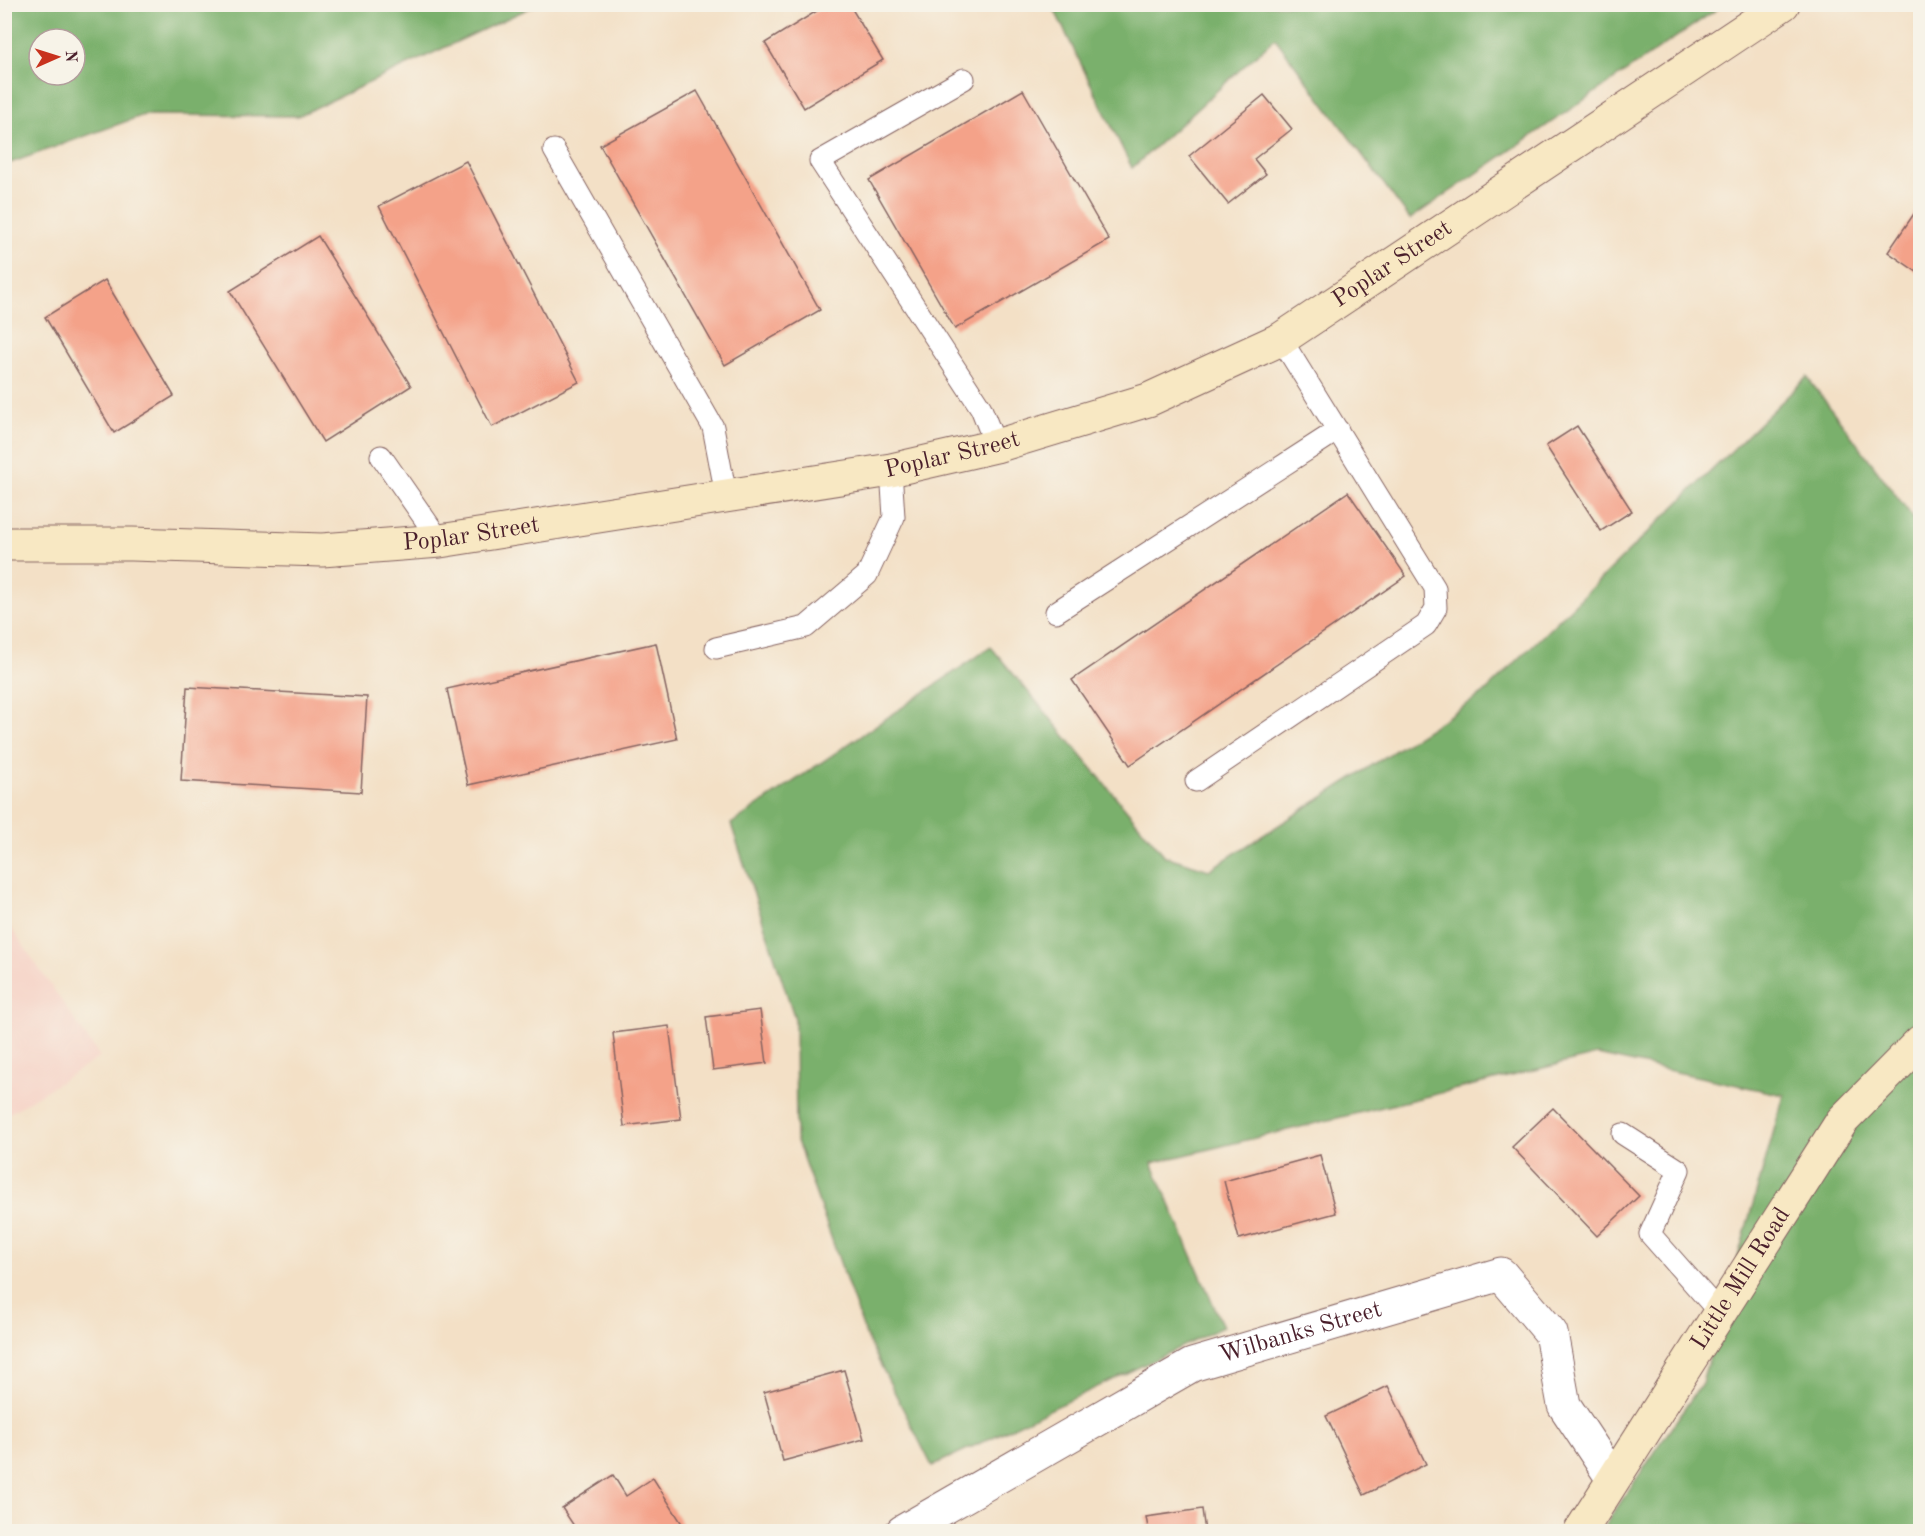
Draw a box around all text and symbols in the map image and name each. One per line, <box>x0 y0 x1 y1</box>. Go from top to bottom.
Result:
north arrow <box>27 27 87 87</box>
text: N <box>62 50 78 64</box>
street label: Poplar Street <box>1329 216 1457 313</box>
street label: Poplar Street <box>882 427 1023 483</box>
street label: Poplar Street <box>402 514 541 556</box>
street label: Little Mill Road <box>1687 1204 1795 1354</box>
street label: Wilbanks Street <box>1217 1298 1385 1368</box>

